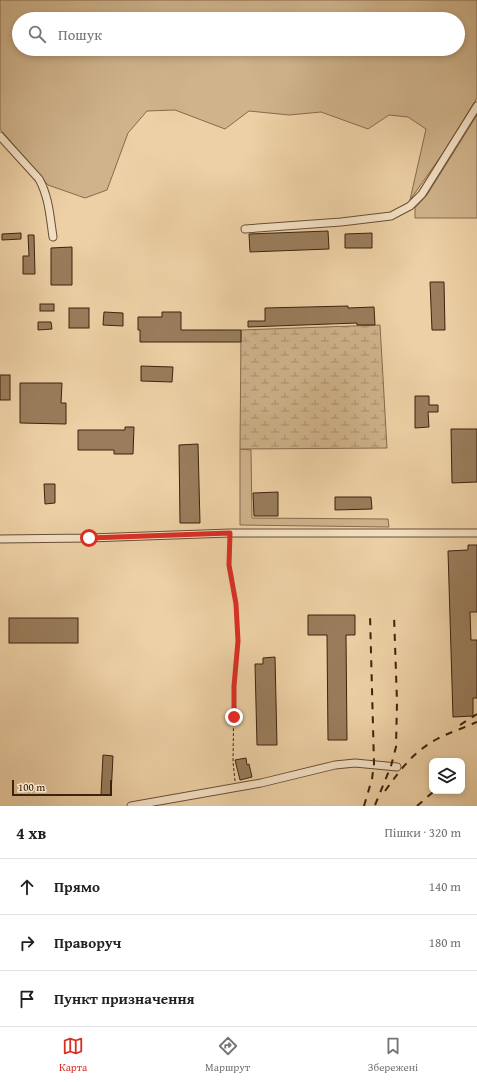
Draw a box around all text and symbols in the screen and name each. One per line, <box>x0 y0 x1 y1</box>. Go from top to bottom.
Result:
search box <box>12 12 465 56</box>
icon: search <box>26 23 48 45</box>
text: Пошук <box>58 24 102 45</box>
route start <box>80 529 98 547</box>
route end <box>225 708 243 726</box>
map controls <box>429 758 465 794</box>
button: layers <box>429 758 465 794</box>
scale bar <box>12 778 112 797</box>
text: 100 m <box>18 779 45 795</box>
text: 4 хв <box>16 820 46 845</box>
text: Пішки · 320 m <box>384 823 461 842</box>
icon: ahead <box>16 876 38 898</box>
text: Прямо <box>54 876 100 897</box>
text: 140 m <box>429 877 461 896</box>
icon: right <box>16 932 38 954</box>
text: Праворуч <box>54 932 121 953</box>
text: 180 m <box>429 933 461 952</box>
icon: arrive <box>16 988 38 1010</box>
text: Пункт призначення <box>54 988 195 1009</box>
tab: Карта <box>59 1035 87 1075</box>
tab: Маршрут <box>205 1035 250 1075</box>
tab: Збережені <box>368 1035 418 1075</box>

